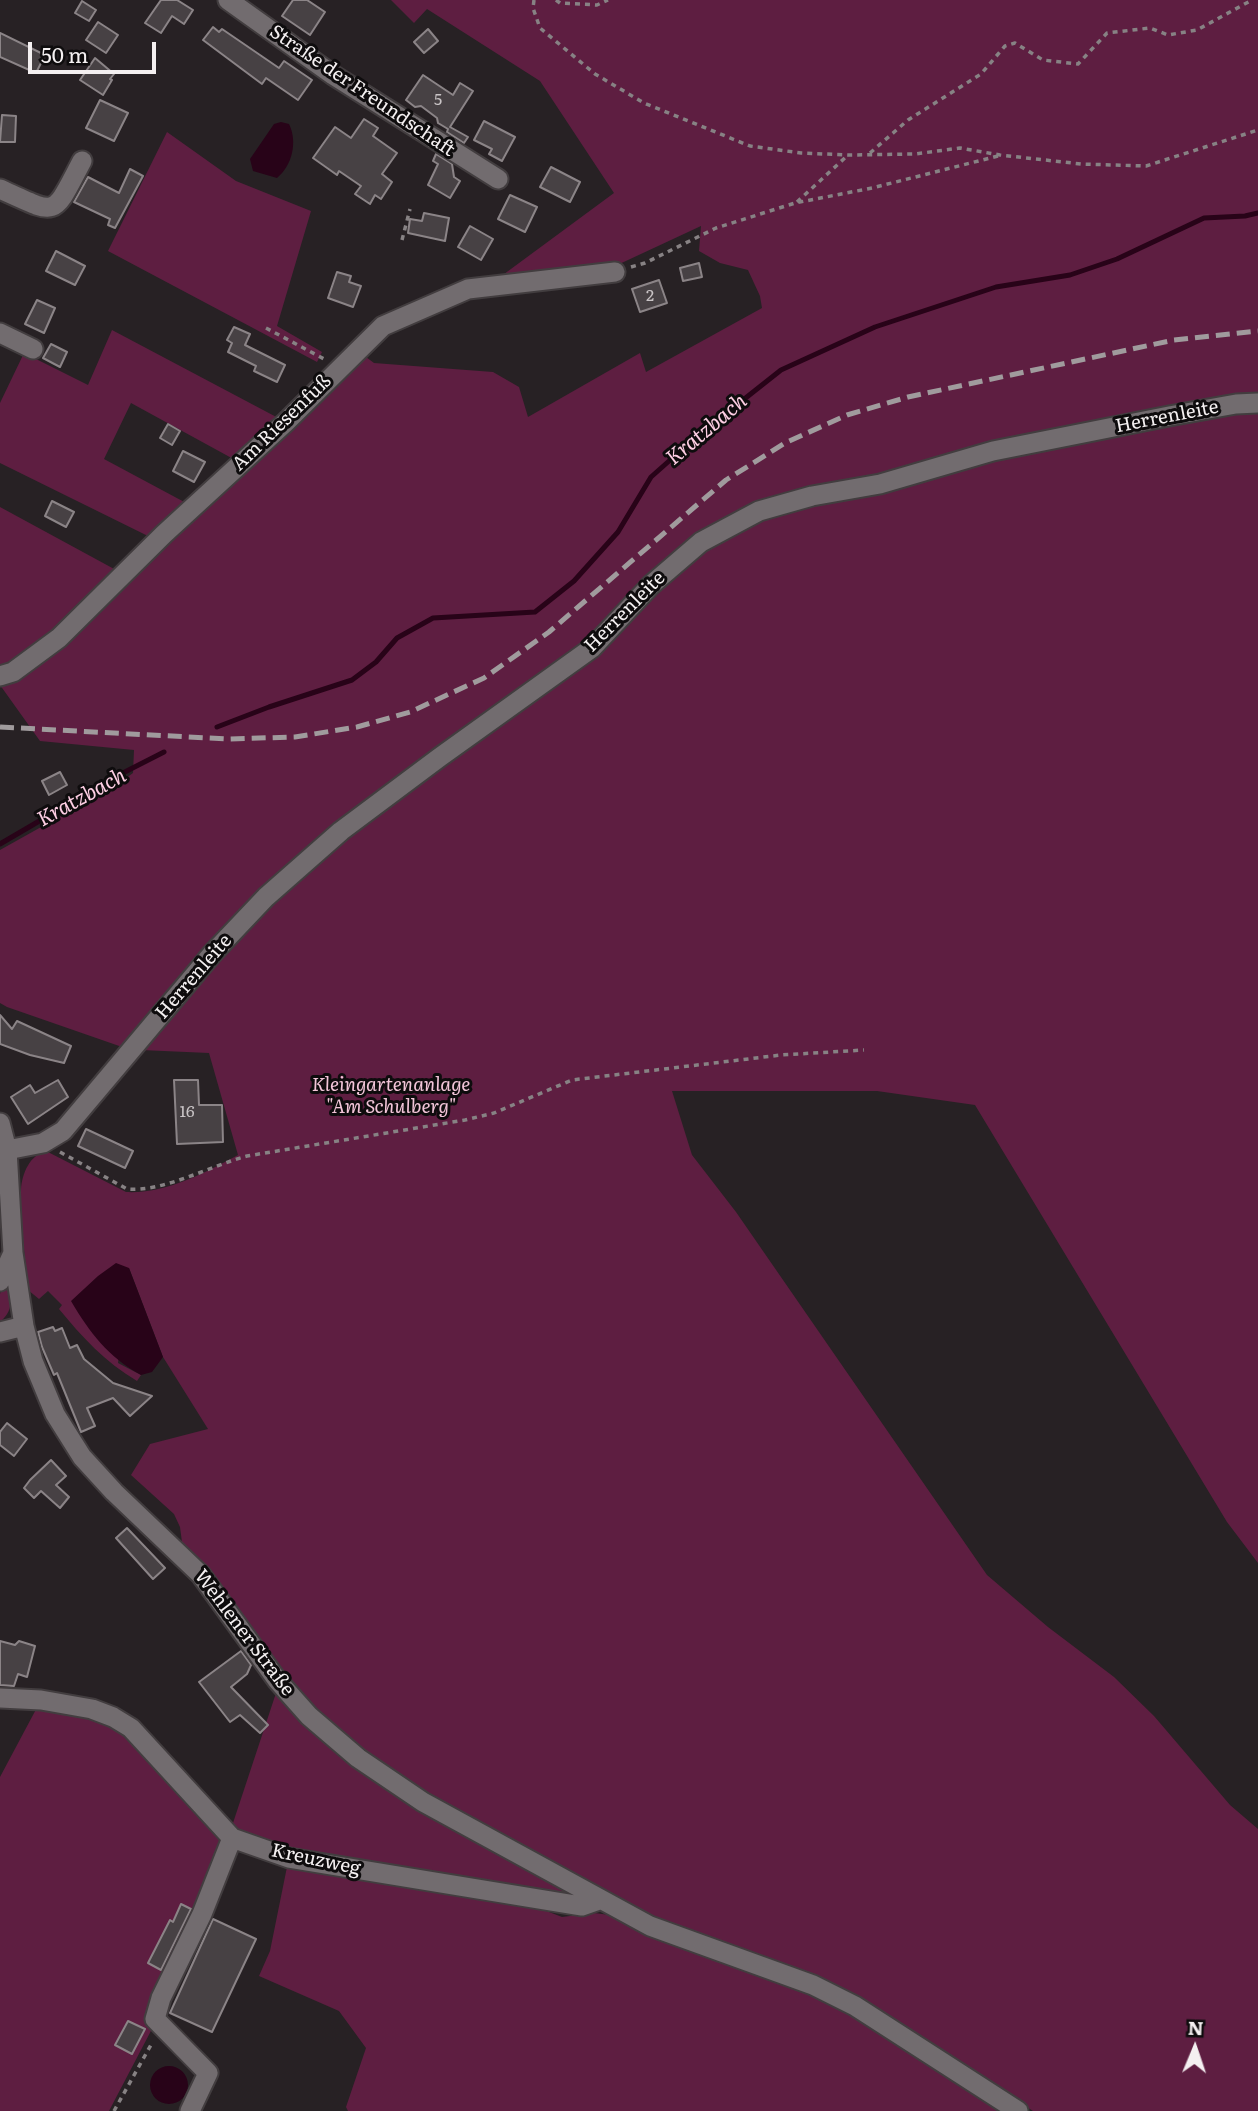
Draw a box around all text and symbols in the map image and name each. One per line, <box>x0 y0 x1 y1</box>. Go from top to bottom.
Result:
street label: Straße der Freundschaft <box>265 20 459 162</box>
scale bar <box>32 28 159 72</box>
text: 50 m <box>41 38 88 69</box>
house number: 5 <box>434 90 442 110</box>
house number: 2 <box>646 286 654 306</box>
street label: Am Riesenfuß <box>228 370 336 476</box>
water label: Kratzbach <box>662 389 752 471</box>
street label: Herrenleite <box>1113 396 1221 438</box>
street label: Herrenleite <box>580 567 670 657</box>
water label: Kratzbach <box>33 763 131 833</box>
street label: Herrenleite <box>151 930 237 1024</box>
park label: Kleingartenanlage "Am Schulberg" <box>312 1074 470 1118</box>
house number: 16 <box>179 1102 195 1122</box>
street label: Wehlener Straße <box>189 1565 299 1701</box>
street label: Kreuzweg <box>269 1839 363 1881</box>
north arrow <box>1160 2013 1230 2083</box>
text: N <box>1187 2013 1204 2041</box>

